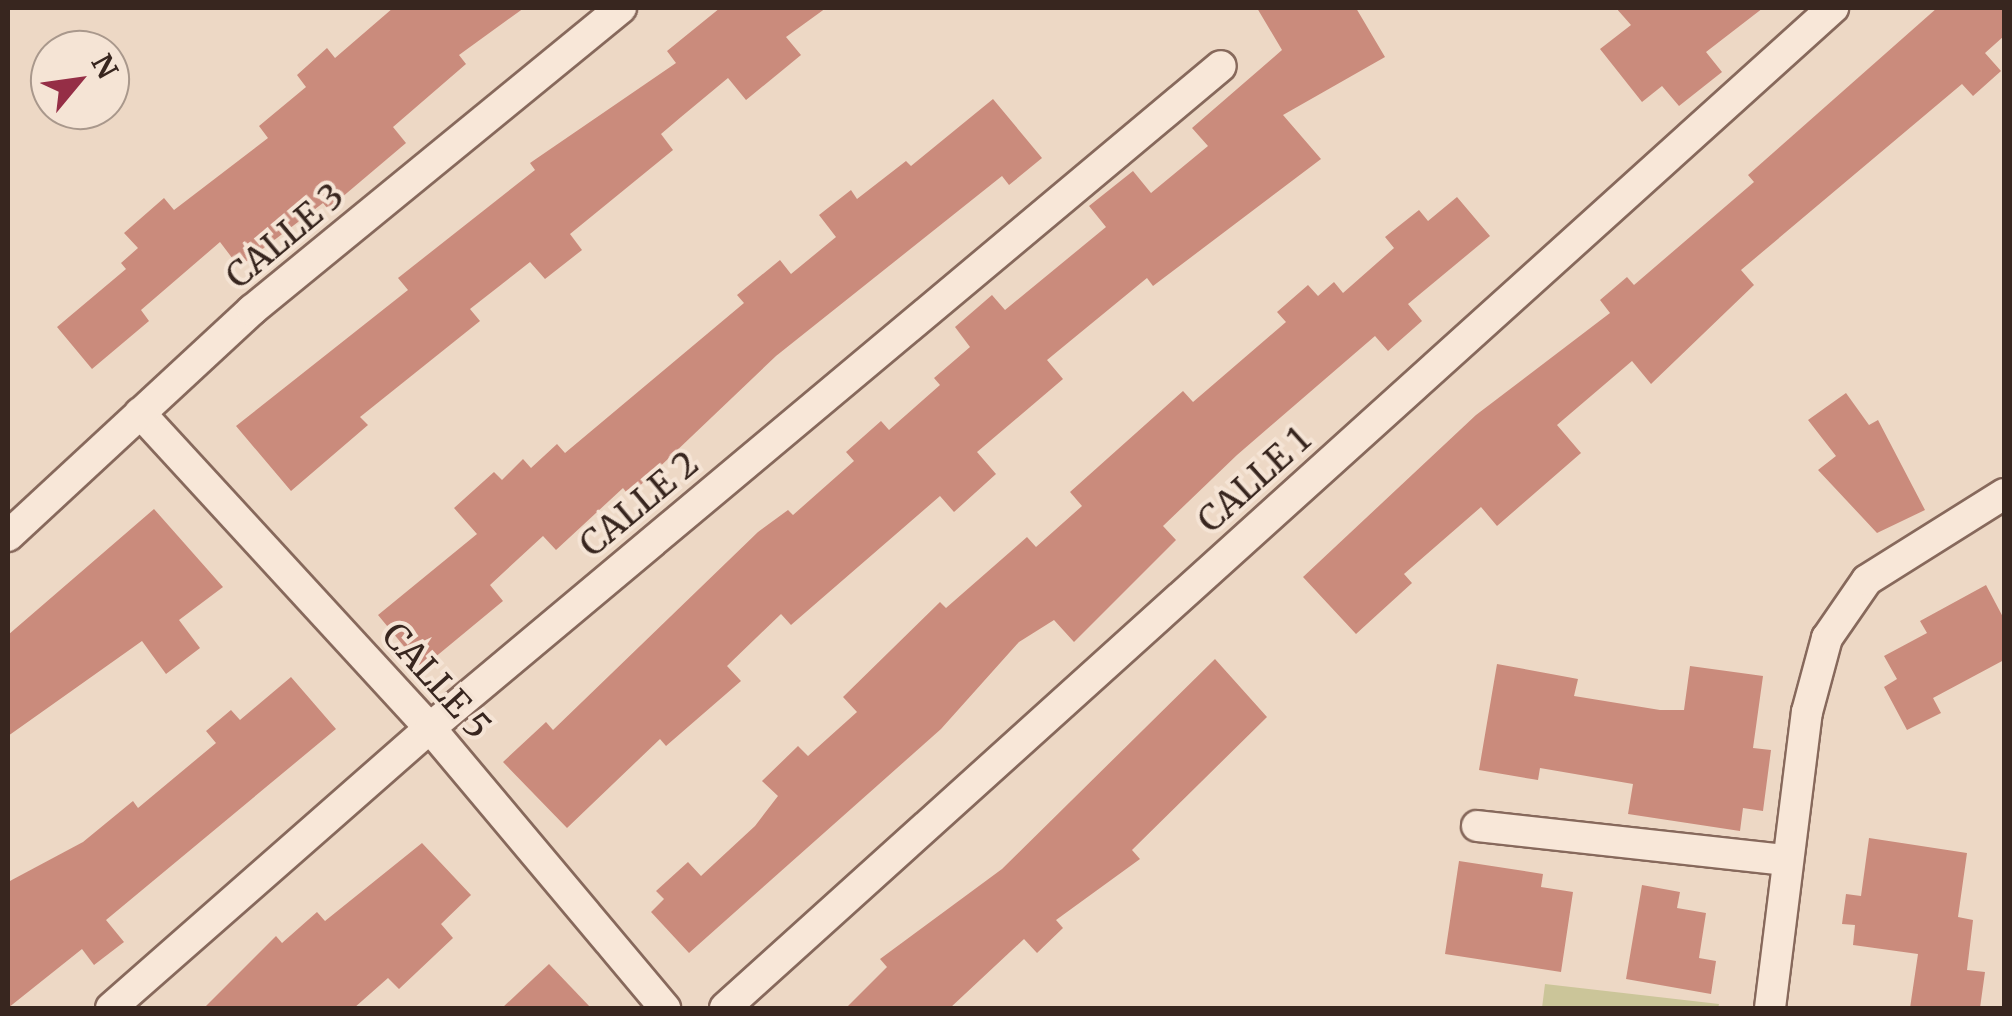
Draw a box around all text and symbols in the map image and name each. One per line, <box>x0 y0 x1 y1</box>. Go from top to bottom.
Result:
north arrow <box>30 30 130 130</box>
text: N <box>83 48 126 85</box>
street label: CALLE 3 <box>218 175 352 297</box>
street label: CALLE 1 <box>1189 419 1319 541</box>
street label: CALLE 2 <box>571 442 707 566</box>
street label: CALLE 5 <box>373 614 499 748</box>

